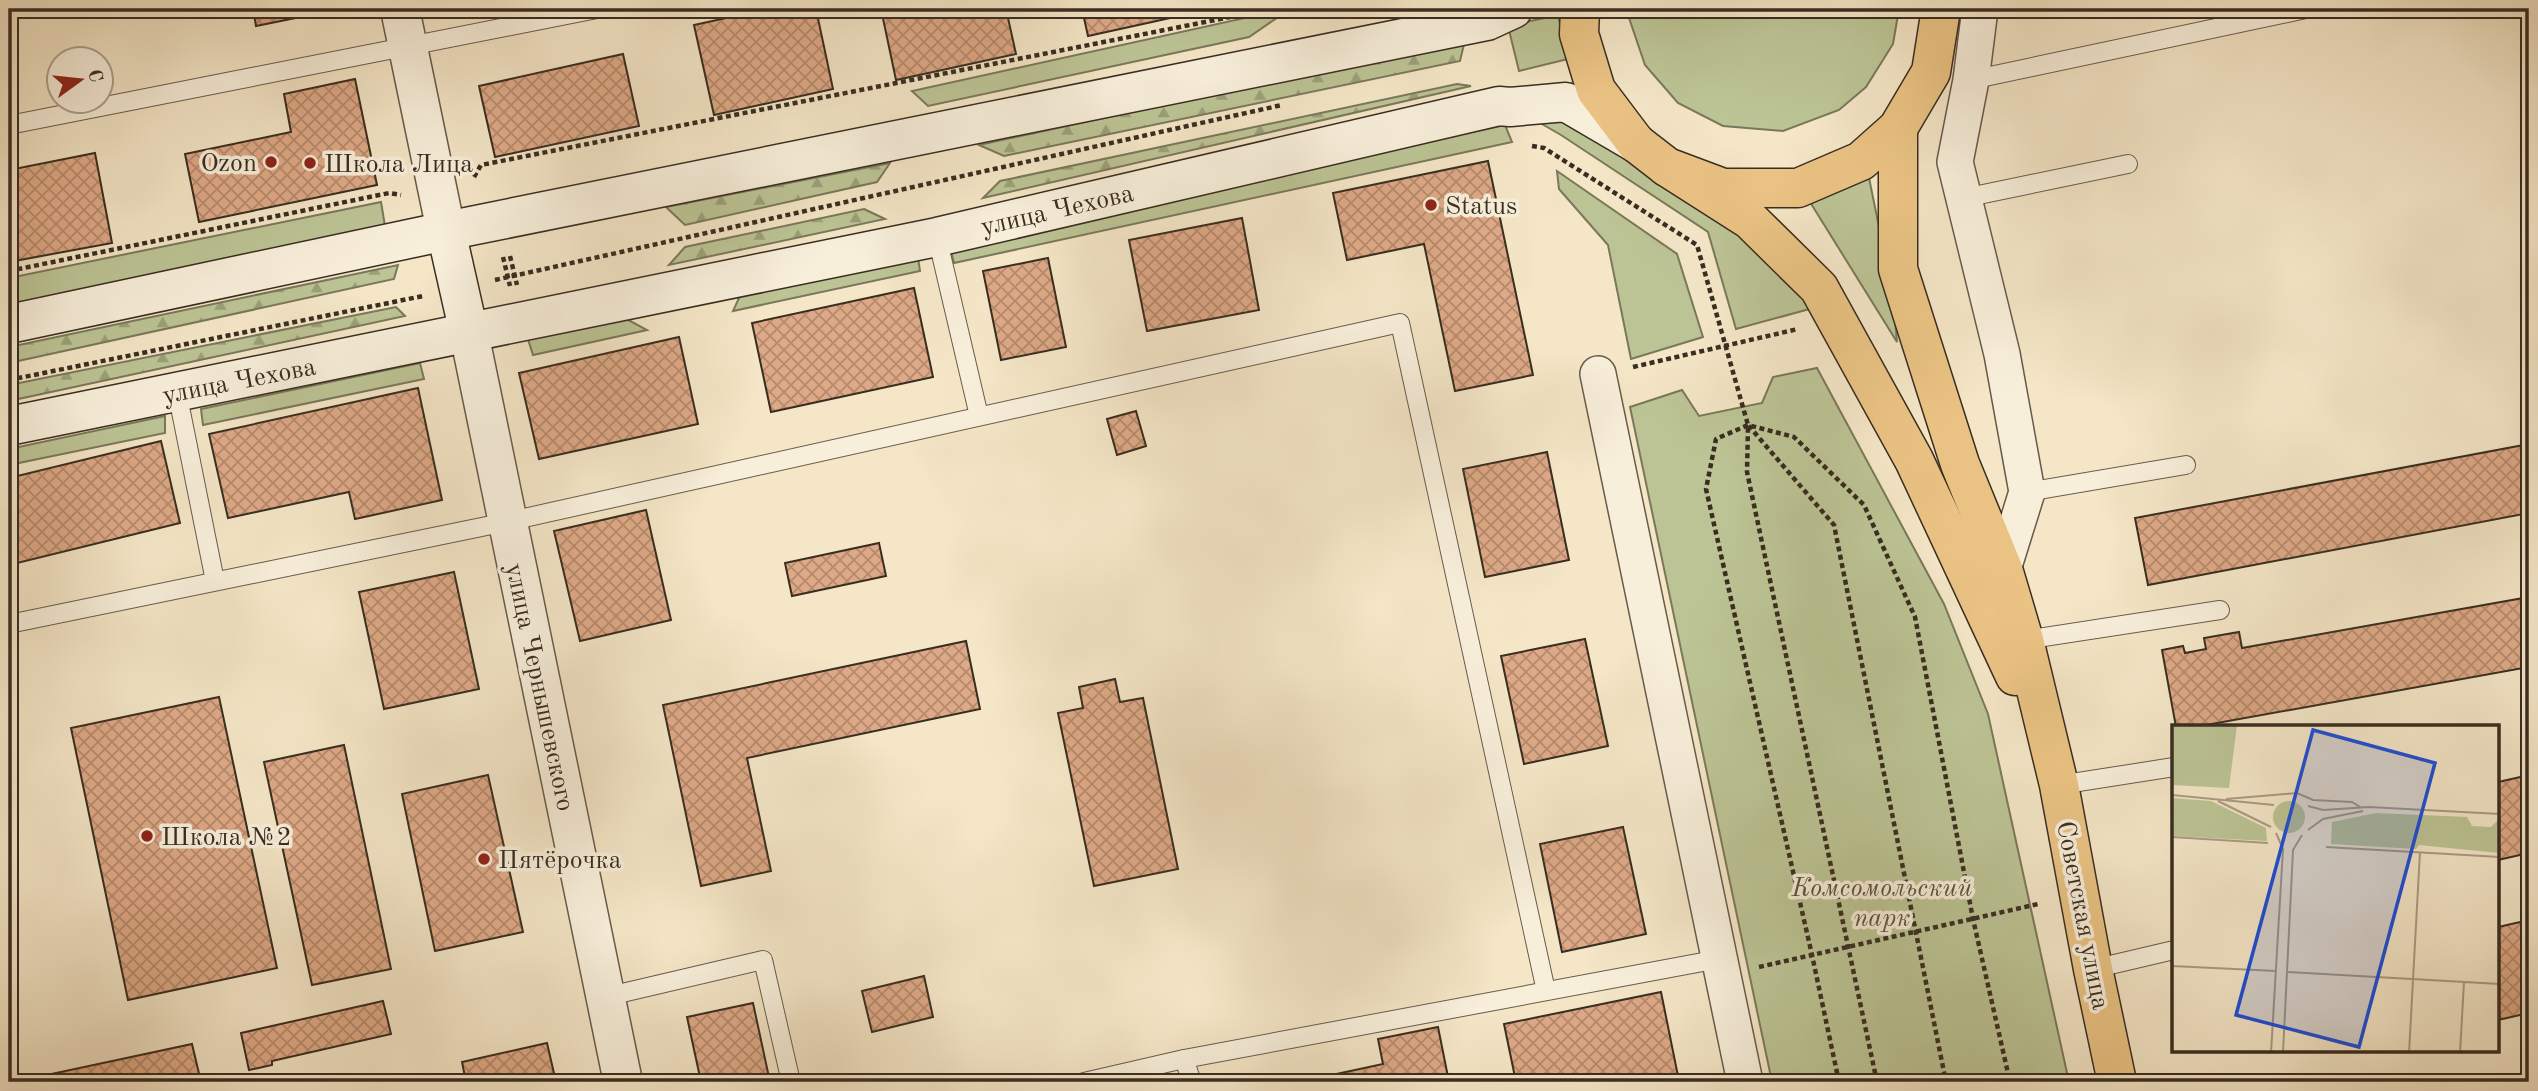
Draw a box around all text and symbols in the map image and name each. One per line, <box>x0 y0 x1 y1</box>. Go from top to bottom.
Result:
north arrow <box>46 46 116 116</box>
text: С <box>83 68 105 85</box>
place label: Ozon <box>200 151 257 177</box>
place label: Школа Лица <box>324 152 473 178</box>
marker: Ozon <box>263 154 279 170</box>
marker: Школа Лица <box>302 155 318 171</box>
street label: улица Чехова <box>979 181 1136 241</box>
place label: Status <box>1445 194 1517 220</box>
marker: Status <box>1423 197 1439 213</box>
street label: улица Чехова <box>160 354 319 410</box>
street label: улица Чернышевского <box>500 561 578 814</box>
inset map <box>2172 725 2500 1052</box>
street label: Советская улица <box>2051 819 2113 1012</box>
place label: Школа №2 <box>161 825 292 851</box>
marker: Школа №2 <box>139 828 155 844</box>
place label: Пятёрочка <box>498 848 622 874</box>
marker: Пятёрочка <box>476 851 492 867</box>
park label: Комсомольский парк <box>1791 876 1972 932</box>

